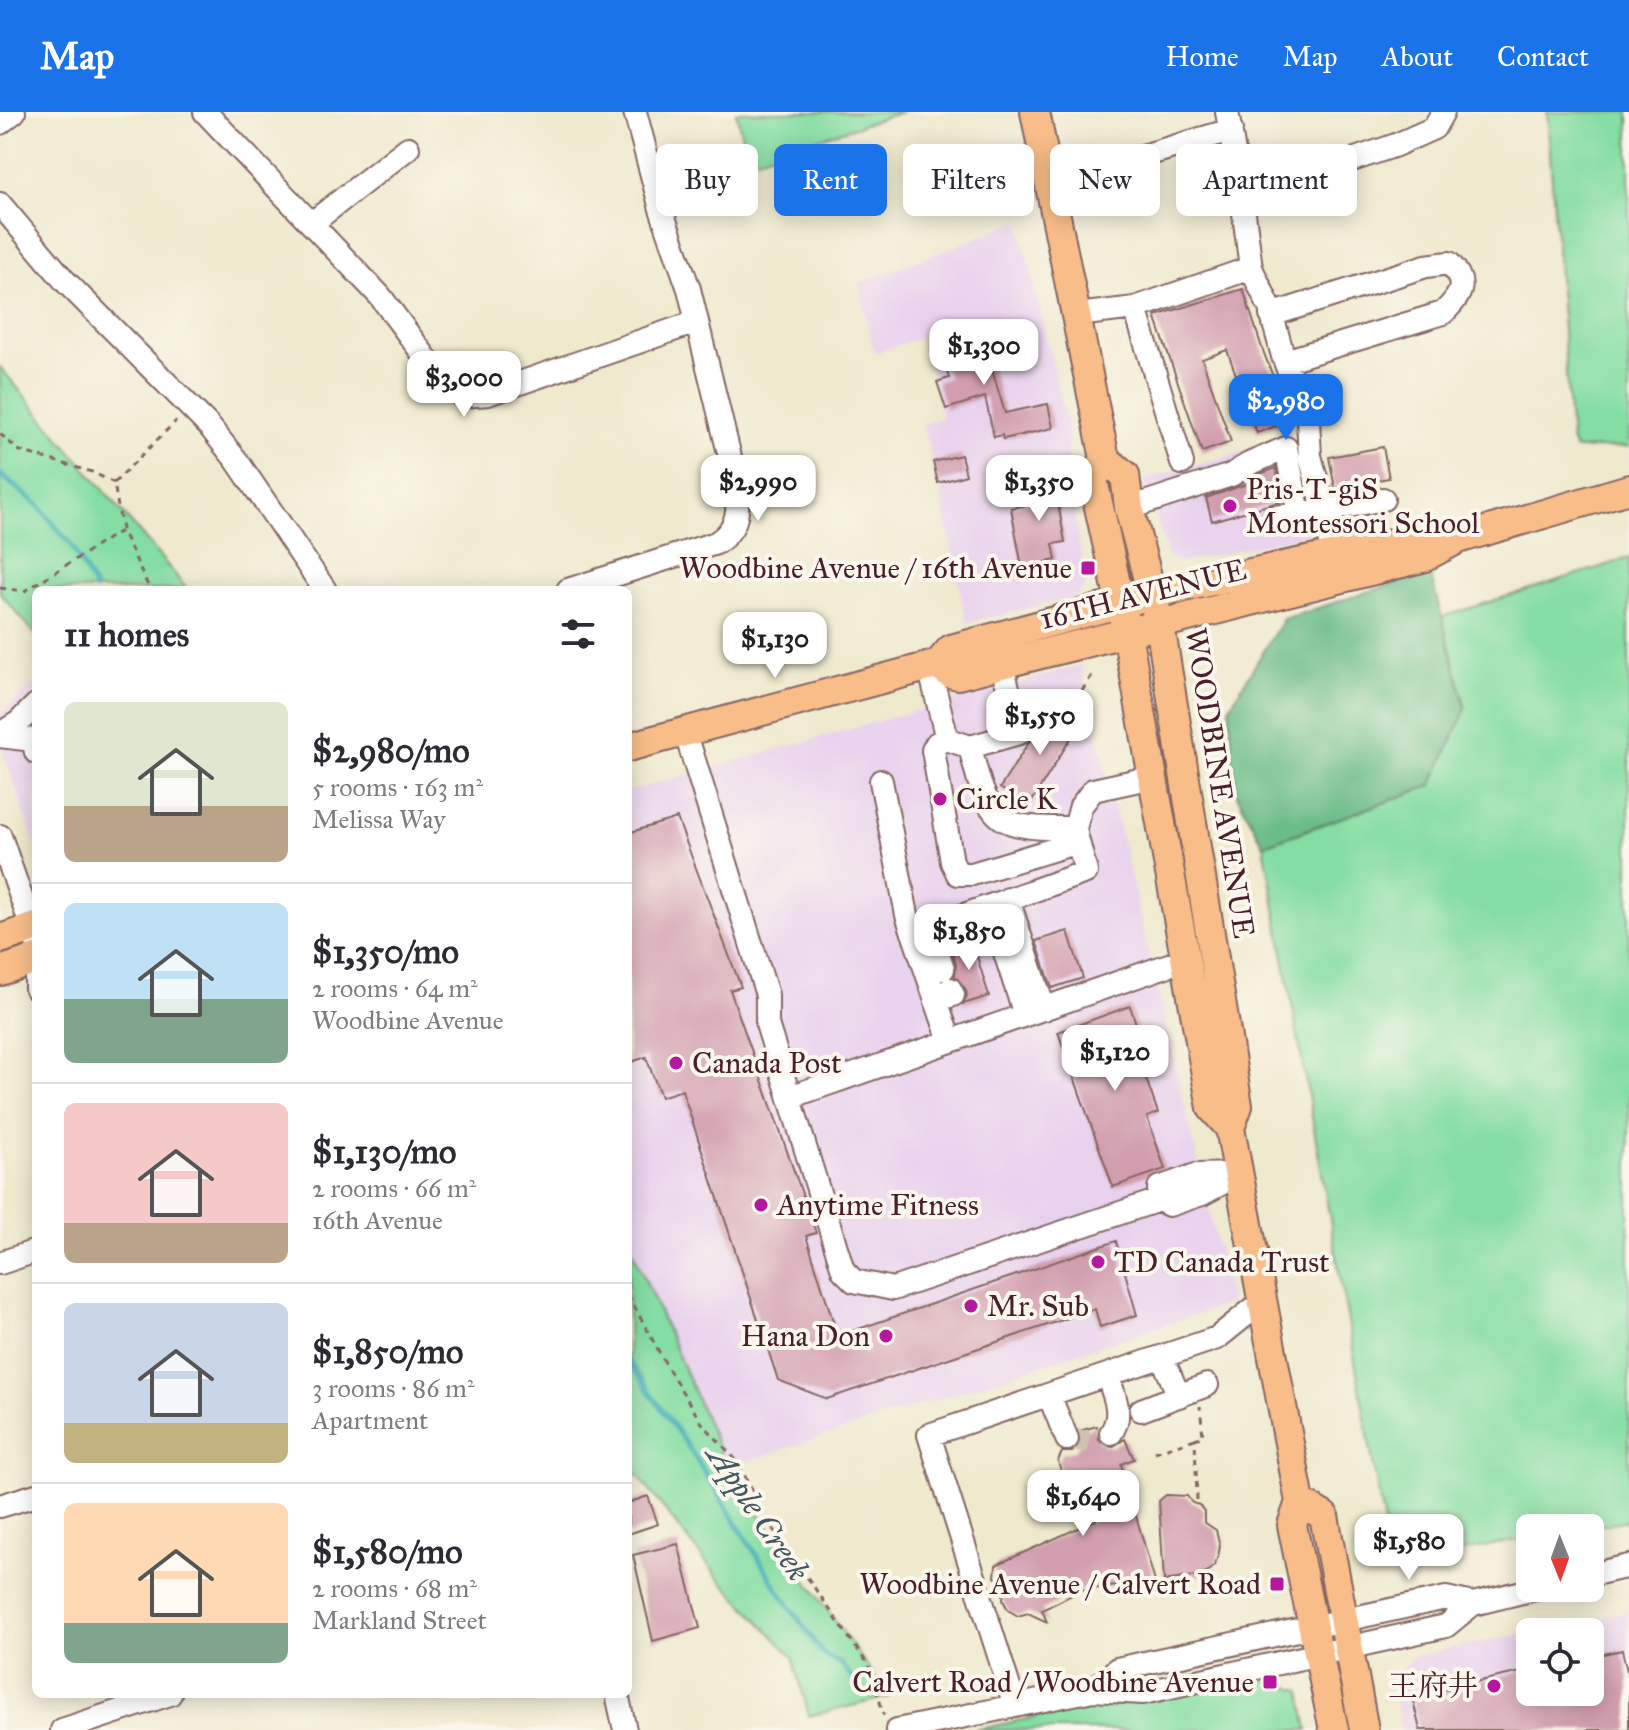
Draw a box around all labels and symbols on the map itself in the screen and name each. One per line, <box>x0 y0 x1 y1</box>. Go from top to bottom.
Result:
pin: $1,300 <box>919 319 1049 387</box>
pin: $3,000 <box>399 351 529 419</box>
pin: $2,980 <box>1221 374 1351 442</box>
pin: $2,990 <box>693 455 823 523</box>
pin: $1,350 <box>974 455 1104 523</box>
place label: Pris-T-giS Montessori School <box>1246 471 1480 541</box>
marker: Pris-T-giS Montessori School <box>1221 497 1239 515</box>
place label: Woodbine Avenue / 16th Avenue <box>679 550 1072 586</box>
street label: 16TH AVENUE <box>1036 551 1250 637</box>
marker: Woodbine Avenue / 16th Avenue <box>1079 559 1097 577</box>
pin: $1,130 <box>710 612 840 680</box>
street label: WOODBINE AVENUE <box>1178 625 1262 941</box>
pin: $1,550 <box>975 689 1105 757</box>
place label: Circle K <box>956 781 1057 817</box>
marker: Circle K <box>931 790 949 808</box>
pin: $1,850 <box>904 904 1034 972</box>
pin: $1,120 <box>1050 1025 1180 1093</box>
place label: Canada Post <box>692 1045 842 1081</box>
marker: Canada Post <box>667 1054 685 1072</box>
place label: Anytime Fitness <box>775 1187 979 1223</box>
marker: Anytime Fitness <box>752 1196 770 1214</box>
place label: TD Canada Trust <box>1114 1244 1330 1280</box>
marker: TD Canada Trust <box>1089 1253 1107 1271</box>
place label: Mr. Sub <box>987 1288 1089 1324</box>
marker: Mr. Sub <box>962 1297 980 1315</box>
place label: Hana Don <box>741 1318 870 1354</box>
marker: Hana Don <box>877 1327 895 1345</box>
water label: Apple Creek <box>697 1435 818 1588</box>
pin: $1,640 <box>1018 1470 1148 1538</box>
pin: $1,580 <box>1344 1514 1474 1582</box>
north arrow <box>1516 1514 1604 1602</box>
place label: Woodbine Avenue / Calvert Road <box>859 1566 1261 1602</box>
marker: Woodbine Avenue / Calvert Road <box>1268 1575 1286 1593</box>
place label: Calvert Road / Woodbine Avenue <box>852 1664 1254 1700</box>
place label: 王府井 <box>1388 1668 1478 1704</box>
marker: Calvert Road / Woodbine Avenue <box>1261 1673 1279 1691</box>
marker: 王府井 <box>1485 1677 1503 1695</box>

